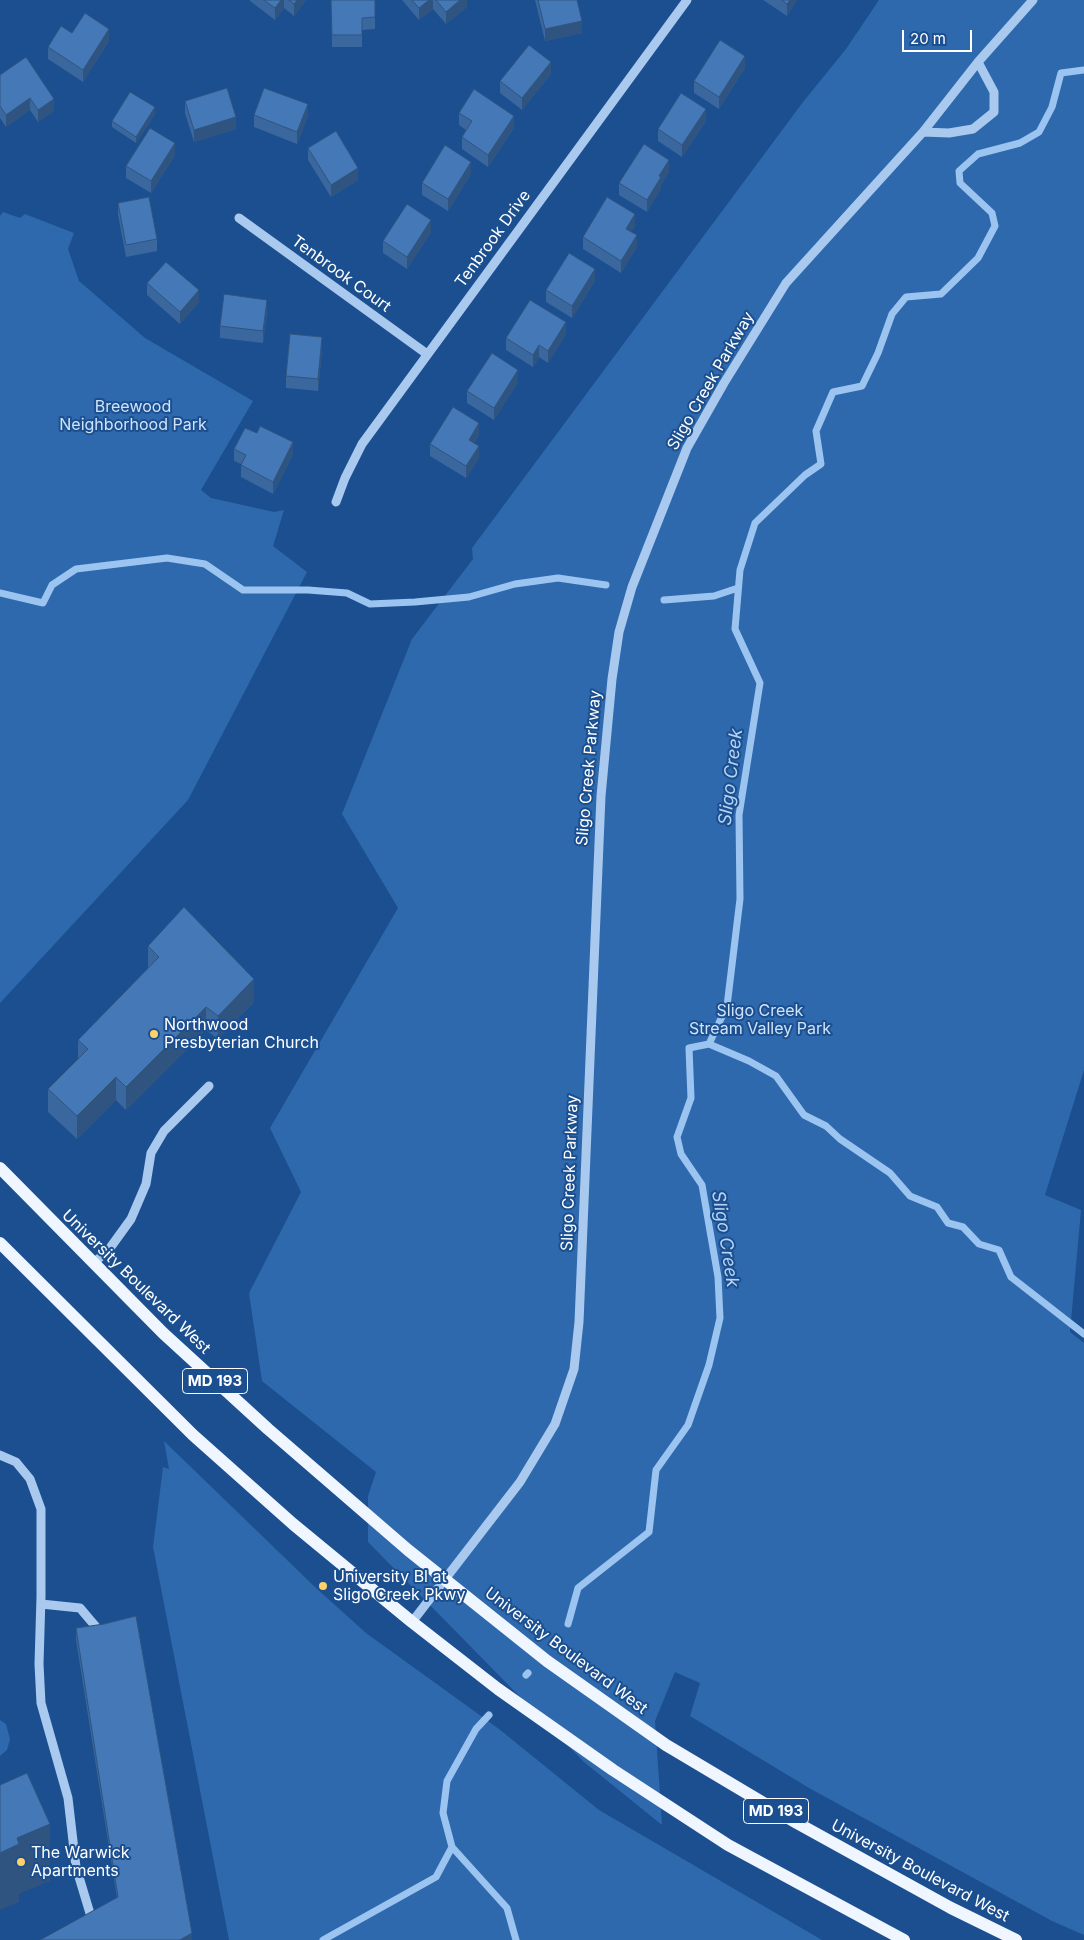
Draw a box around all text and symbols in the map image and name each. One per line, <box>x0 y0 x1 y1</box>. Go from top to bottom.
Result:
scale bar <box>904 20 974 52</box>
text: 20 m <box>910 29 946 48</box>
street label: Tenbrook Drive <box>451 187 535 291</box>
street label: Tenbrook Court <box>288 232 394 316</box>
street label: Sligo Creek Parkway <box>664 308 758 454</box>
park label: Breewood Neighborhood Park <box>59 397 207 435</box>
street label: Sligo Creek Parkway <box>573 689 605 847</box>
water label: Sligo Creek <box>714 727 748 827</box>
park label: Sligo Creek Stream Valley Park <box>689 1001 831 1039</box>
place label: Northwood Presbyterian Church <box>164 1015 319 1053</box>
marker: Northwood Presbyterian Church <box>148 1028 160 1040</box>
street label: Sligo Creek Parkway <box>558 1095 582 1251</box>
water label: Sligo Creek <box>707 1189 743 1289</box>
street label: University Boulevard West <box>58 1206 214 1358</box>
road number: MD 193 <box>182 1368 248 1394</box>
place label: University Bl at Sligo Creek Pkwy <box>333 1567 465 1605</box>
marker: University Bl at Sligo Creek Pkwy <box>317 1580 329 1592</box>
street label: University Boulevard West <box>481 1583 651 1719</box>
road number: MD 193 <box>744 1798 808 1824</box>
street label: University Boulevard West <box>828 1816 1012 1926</box>
place label: The Warwick Apartments <box>31 1843 130 1881</box>
marker: The Warwick Apartments <box>15 1856 27 1868</box>

